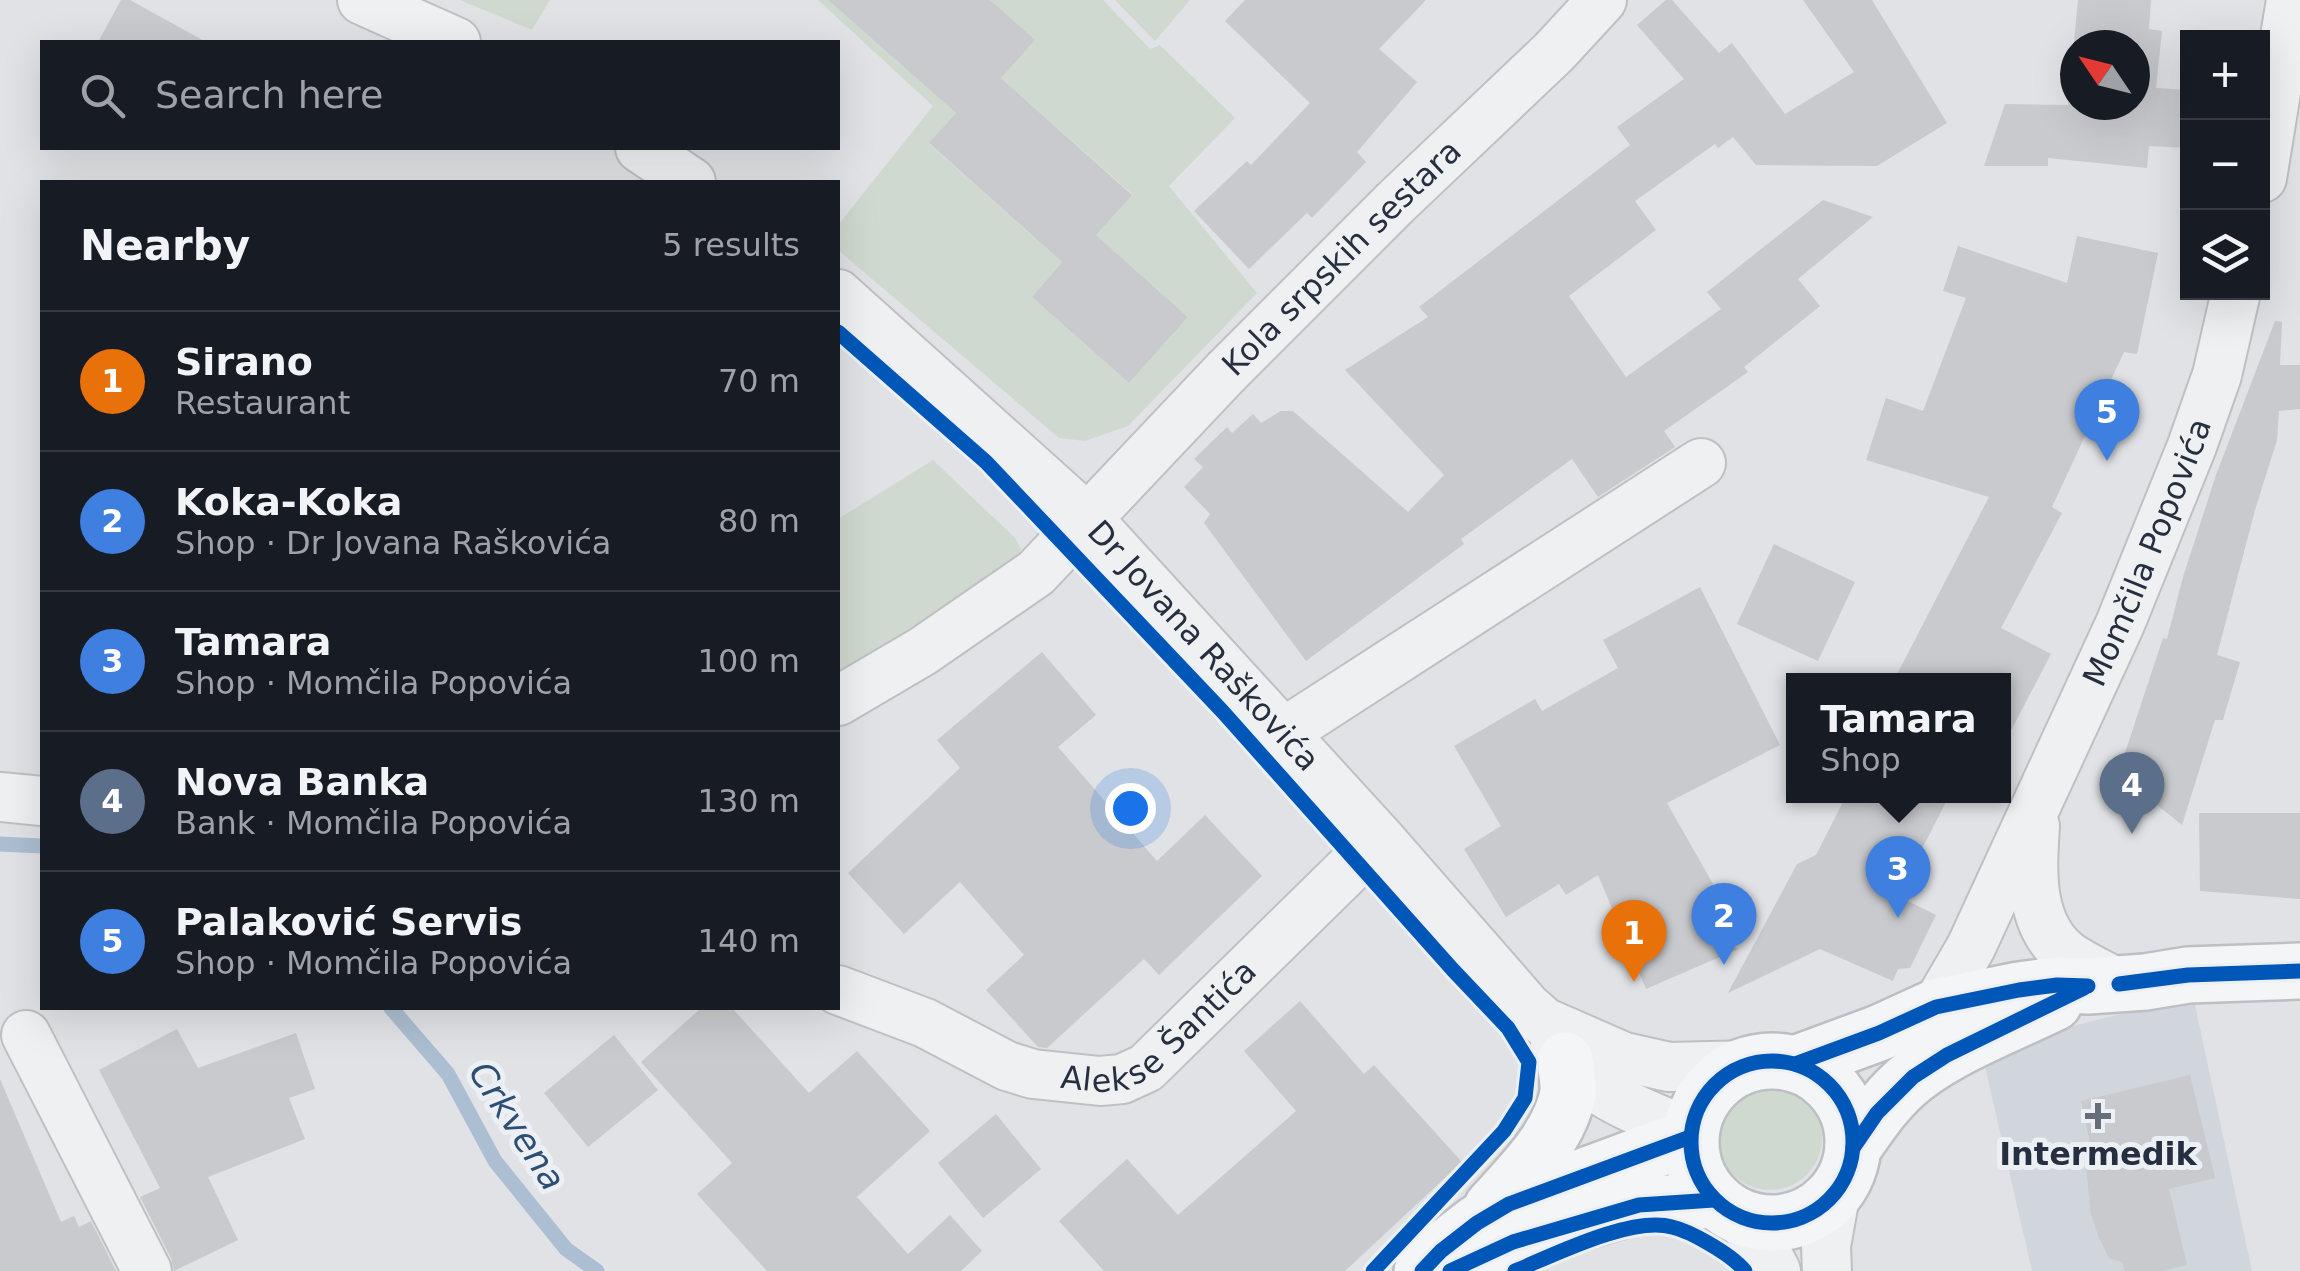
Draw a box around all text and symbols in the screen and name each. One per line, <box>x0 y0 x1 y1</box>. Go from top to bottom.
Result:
north arrow <box>2060 30 2150 120</box>
map controls <box>2180 30 2270 300</box>
button: + <box>2180 30 2270 120</box>
search box <box>40 40 840 150</box>
icon: search <box>75 68 130 123</box>
text: Search here <box>155 73 383 117</box>
button: − <box>2180 120 2270 210</box>
street label: Kola srpskih sestara <box>1214 132 1469 384</box>
button: layers <box>2180 210 2270 300</box>
text: Nearby <box>80 221 250 270</box>
text: 5 results <box>662 226 800 264</box>
text: Sirano <box>175 340 313 384</box>
text: 1 <box>101 362 124 400</box>
text: 70 m <box>718 362 800 400</box>
pin: 5 <box>2074 378 2140 461</box>
text: Restaurant <box>175 384 350 422</box>
street label: Momčila Popovića <box>2075 413 2219 692</box>
text: Koka-Koka <box>175 480 402 524</box>
text: 2 <box>101 502 124 540</box>
text: 80 m <box>718 502 800 540</box>
street label: Dr Jovana Raškovića <box>1080 513 1327 779</box>
text: Shop · Dr Jovana Raškovića <box>175 524 611 562</box>
text: Tamara <box>175 620 331 664</box>
text: 3 <box>101 642 124 680</box>
text: 100 m <box>698 642 800 680</box>
text: Shop · Momčila Popovića <box>175 664 572 702</box>
popup <box>1786 673 2011 803</box>
text: Tamara <box>1820 697 1977 741</box>
text: Shop <box>1820 741 1901 779</box>
pin: 4 <box>2100 752 2164 834</box>
text: Nova Banka <box>175 760 429 804</box>
text: 4 <box>101 782 124 820</box>
text: 130 m <box>698 782 800 820</box>
your location <box>1105 783 1156 834</box>
text: Bank · Momčila Popovića <box>175 804 572 842</box>
pin: 3 <box>1866 836 1930 918</box>
pin: 2 <box>1692 882 1756 965</box>
text: Palaković Servis <box>175 900 522 944</box>
pin: 1 <box>1602 900 1666 982</box>
text: 5 <box>101 922 124 960</box>
text: 140 m <box>698 922 800 960</box>
text: Shop · Momčila Popovića <box>175 944 572 982</box>
street label: Alekse Šantića <box>1059 952 1264 1101</box>
water label: Crkvena <box>461 1054 573 1198</box>
marker: Intermedik <box>2085 1103 2111 1129</box>
place label: Intermedik <box>1999 1135 2198 1173</box>

